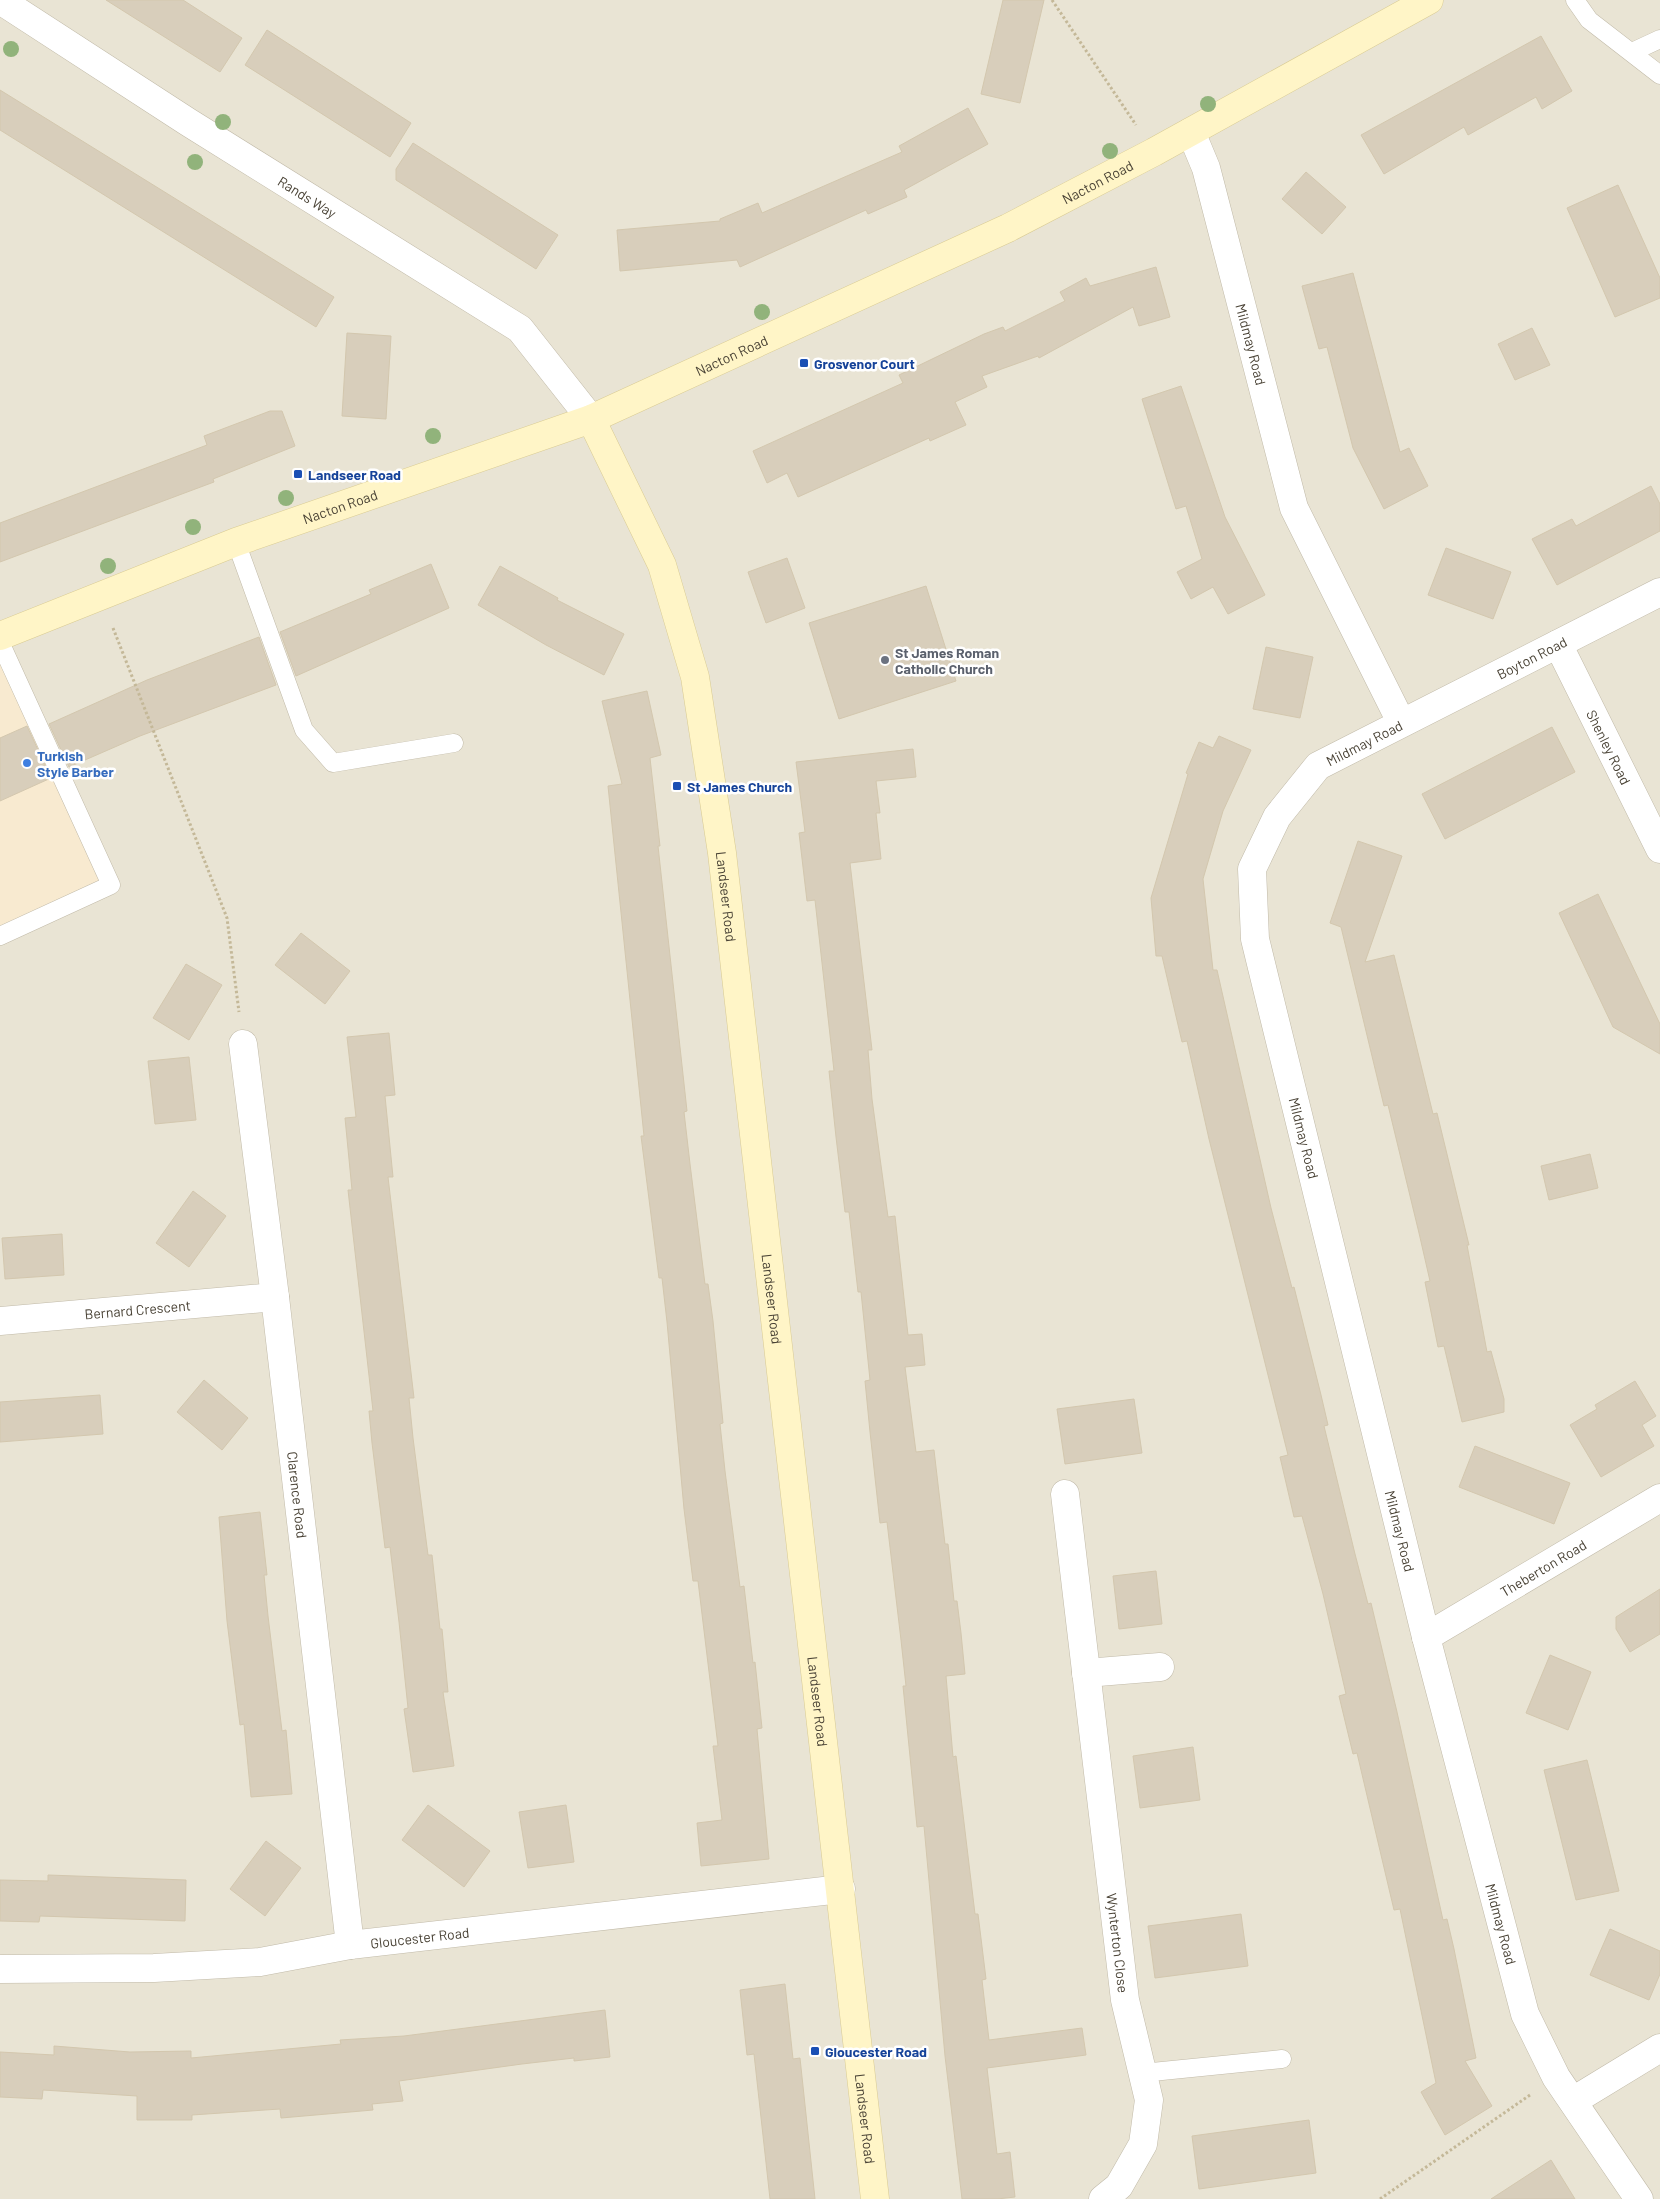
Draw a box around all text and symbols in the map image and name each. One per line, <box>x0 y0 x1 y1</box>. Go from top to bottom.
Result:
street label: Nacton Road <box>1059 156 1136 207</box>
street label: Rands Way <box>275 172 340 221</box>
street label: Mildmay Road <box>1233 302 1270 387</box>
street label: Nacton Road <box>692 331 770 379</box>
place label: Grosvenor Court <box>814 355 915 372</box>
marker: Grosvenor Court <box>798 357 810 369</box>
place label: Landseer Road <box>308 466 401 483</box>
marker: Landseer Road <box>292 468 304 480</box>
street label: Nacton Road <box>300 485 379 527</box>
street label: Boyton Road <box>1494 632 1569 682</box>
place label: St James Roman Catholic Church <box>895 644 999 677</box>
marker: St James Roman Catholic Church <box>879 654 891 666</box>
street label: Shenley Road <box>1583 707 1635 787</box>
street label: Mildmay Road <box>1323 716 1405 769</box>
place label: Turkish Style Barber <box>37 747 114 780</box>
marker: Turkish Style Barber <box>21 757 33 769</box>
place label: St James Church <box>687 778 792 795</box>
marker: St James Church <box>671 780 683 792</box>
street label: Landseer Road <box>713 850 741 943</box>
street label: Mildmay Road <box>1286 1096 1322 1180</box>
street label: Landseer Road <box>759 1253 786 1345</box>
street label: Bernard Crescent <box>84 1296 191 1322</box>
street label: Clarence Road <box>284 1450 311 1539</box>
street label: Mildmay Road <box>1382 1489 1418 1573</box>
street label: Theberton Road <box>1497 1535 1589 1600</box>
street label: Landseer Road <box>805 1655 832 1747</box>
street label: Mildmay Road <box>1482 1882 1520 1966</box>
street label: Wynterton Close <box>1104 1892 1133 1994</box>
street label: Gloucester Road <box>369 1923 470 1951</box>
place label: Gloucester Road <box>825 2043 927 2060</box>
marker: Gloucester Road <box>809 2045 821 2057</box>
street label: Landseer Road <box>852 2073 879 2165</box>

